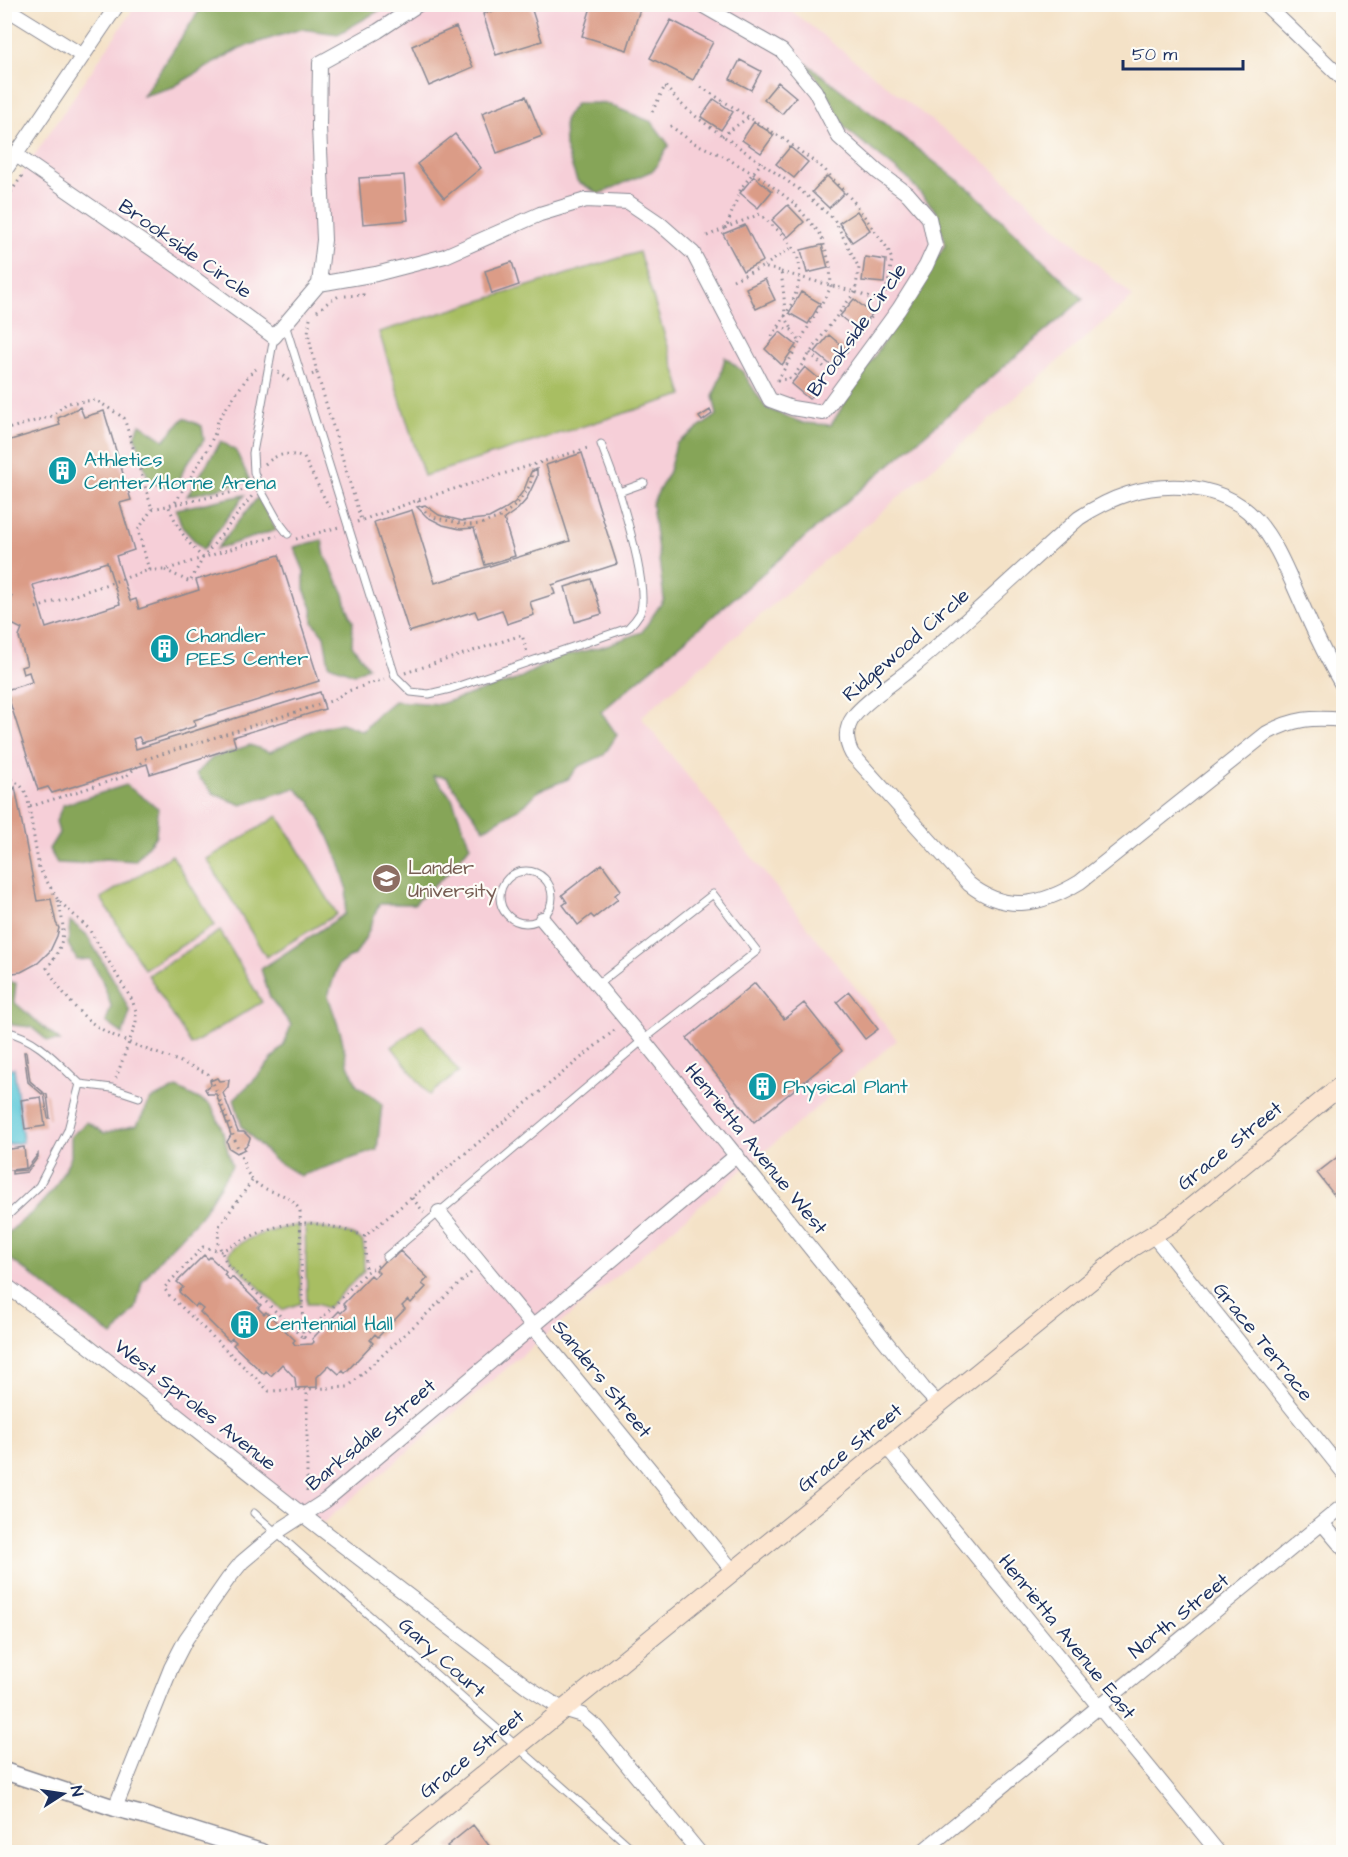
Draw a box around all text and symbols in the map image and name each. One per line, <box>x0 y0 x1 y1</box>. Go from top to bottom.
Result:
scale bar <box>1123 33 1243 71</box>
text: 50 m <box>1132 42 1177 67</box>
street label: Brookside Circle <box>113 192 257 306</box>
street label: Brookside Circle <box>800 258 914 402</box>
place label: Athletics Center/Horne Arena <box>84 446 276 497</box>
building icon: Athletics Center/Horne Arena <box>47 455 79 487</box>
street label: Ridgewood Circle <box>836 582 977 709</box>
place label: Chandler PEES Center <box>186 622 308 673</box>
building icon: Chandler PEES Center <box>149 632 181 664</box>
place label: Lander University <box>408 854 497 906</box>
school or university icon: Lander University <box>371 863 403 895</box>
street label: Henrietta Avenue West <box>678 1057 834 1241</box>
building icon: Physical Plant <box>746 1071 778 1103</box>
place label: Physical Plant <box>783 1073 908 1102</box>
street label: Grace Street <box>1171 1095 1289 1197</box>
street label: Grace Terrace <box>1206 1277 1320 1408</box>
building icon: Centennial Hall <box>229 1308 261 1340</box>
place label: Centennial Hall <box>266 1310 393 1338</box>
street label: Sanders Street <box>546 1314 658 1444</box>
street label: West Sproles Avenue <box>108 1333 282 1477</box>
street label: Barksdale Street <box>300 1372 442 1498</box>
street label: Grace Street <box>791 1397 909 1499</box>
street label: Henrietta Avenue East <box>992 1548 1142 1726</box>
street label: North Street <box>1123 1567 1235 1665</box>
street label: Gary Court <box>392 1611 492 1706</box>
street label: Grace Street <box>413 1703 531 1805</box>
north arrow <box>33 1764 93 1824</box>
text: N <box>65 1784 88 1798</box>

